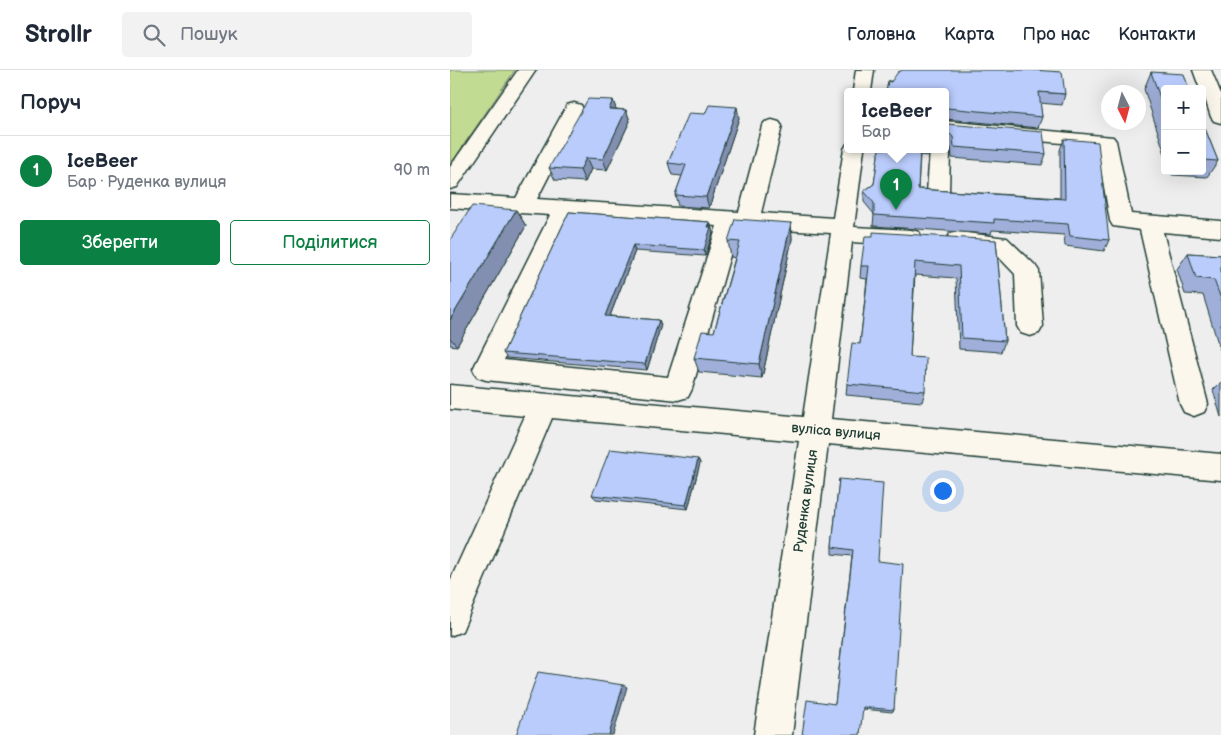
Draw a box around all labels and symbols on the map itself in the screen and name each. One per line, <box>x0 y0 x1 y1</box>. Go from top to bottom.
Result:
north arrow <box>1101 85 1146 130</box>
pin: 1 <box>880 169 912 210</box>
street label: вуліса вулиця <box>791 419 882 444</box>
street label: Руденка вулиця <box>790 448 821 554</box>
your location <box>930 478 956 504</box>

